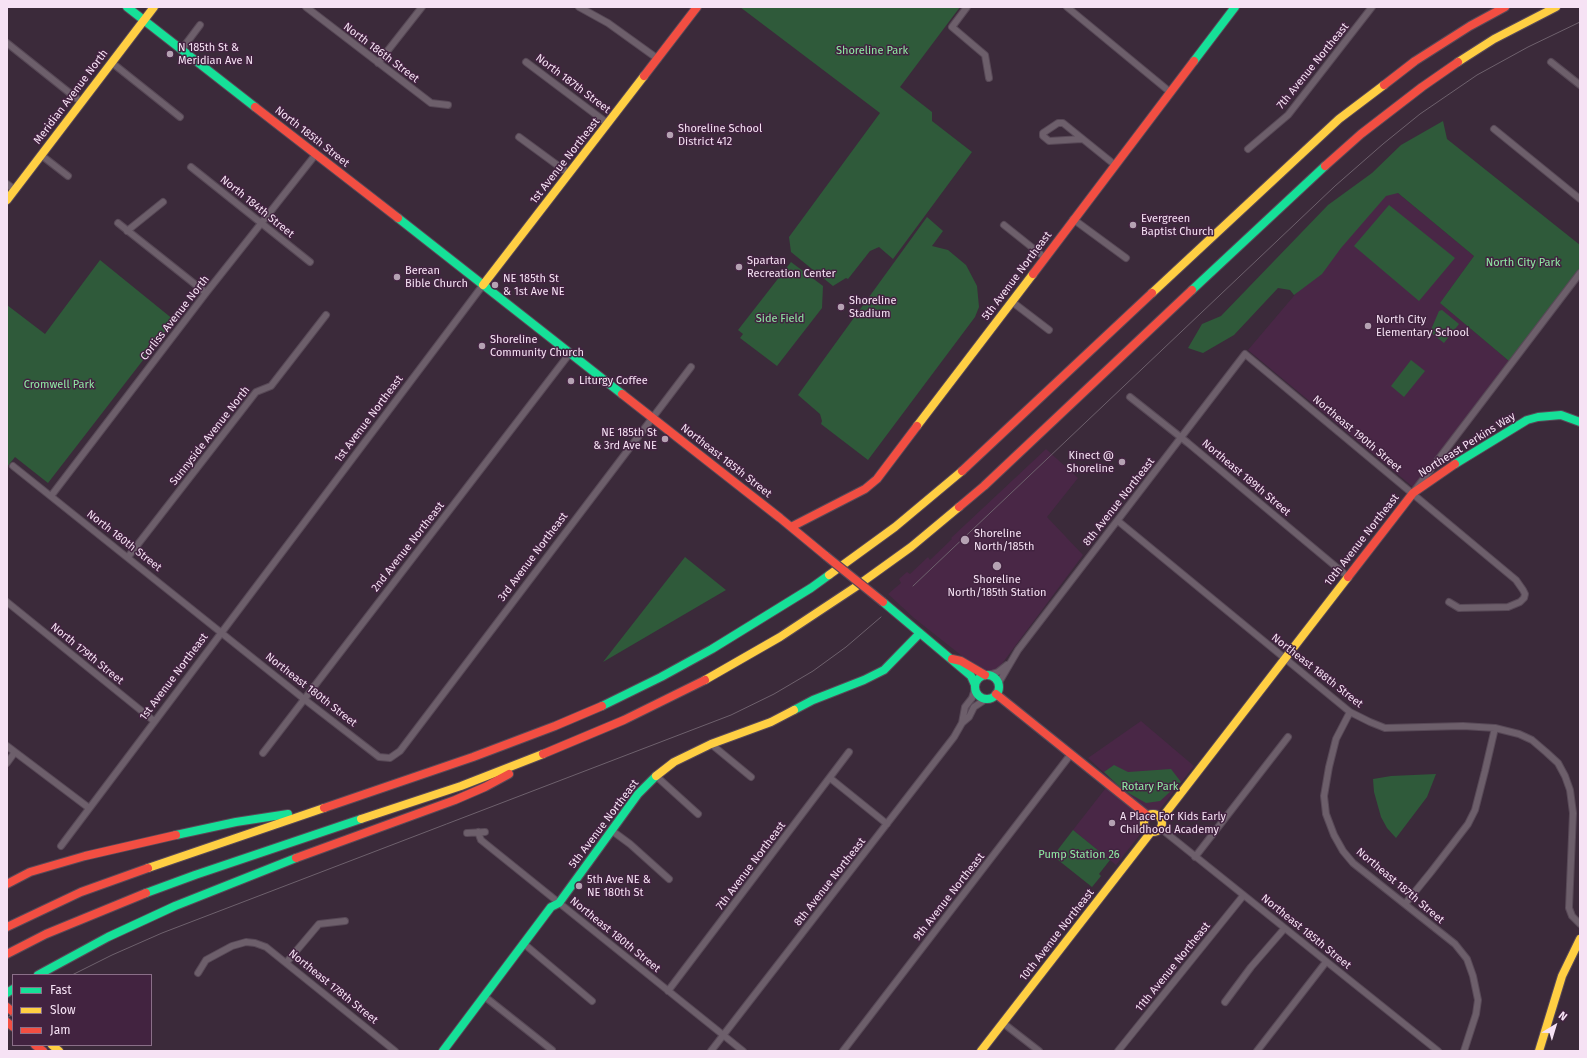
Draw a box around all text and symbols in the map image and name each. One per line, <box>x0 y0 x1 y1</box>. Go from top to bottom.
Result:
street label: North 186th Street <box>341 20 421 86</box>
street label: 7th Avenue Northeast <box>1274 20 1352 112</box>
place label: N 185th St & Meridian Ave N <box>178 41 253 67</box>
park label: Shoreline Park <box>836 44 908 58</box>
street label: Meridian Avenue North <box>31 47 111 147</box>
marker: N 185th St & Meridian Ave N <box>165 49 175 59</box>
street label: North 187th Street <box>533 52 613 116</box>
street label: North 185th Street <box>272 104 352 170</box>
street label: 1st Avenue Northeast <box>527 115 603 207</box>
place label: Shoreline School District 412 <box>678 122 762 148</box>
marker: Shoreline School District 412 <box>665 130 675 140</box>
street label: North 184th Street <box>217 173 297 241</box>
place label: Evergreen Baptist Church <box>1141 212 1214 238</box>
marker: Evergreen Baptist Church <box>1128 220 1138 230</box>
street label: 5th Avenue Northeast <box>979 229 1055 323</box>
place label: Spartan Recreation Center <box>747 254 836 280</box>
park label: North City Park <box>1486 256 1560 270</box>
marker: Spartan Recreation Center <box>734 262 744 272</box>
place label: Berean Bible Church <box>405 264 468 290</box>
marker: Berean Bible Church <box>392 272 402 282</box>
place label: NE 185th St & 1st Ave NE <box>503 272 565 298</box>
street label: Corliss Avenue North <box>138 273 212 363</box>
marker: NE 185th St & 1st Ave NE <box>490 280 500 290</box>
place label: Shoreline Stadium <box>849 294 897 320</box>
marker: Shoreline Stadium <box>836 302 846 312</box>
park label: Side Field <box>756 312 804 326</box>
place label: North City Elementary School <box>1376 313 1469 339</box>
marker: North City Elementary School <box>1363 321 1373 331</box>
place label: Shoreline Community Church <box>490 333 584 359</box>
marker: Shoreline Community Church <box>477 341 487 351</box>
street label: 1st Avenue Northeast <box>332 373 406 465</box>
place label: Liturgy Coffee <box>579 374 648 388</box>
marker: Liturgy Coffee <box>566 376 576 386</box>
park label: Cromwell Park <box>24 378 94 392</box>
street label: Sunnyside Avenue North <box>167 384 253 488</box>
street label: Northeast 190th Street <box>1310 393 1404 475</box>
street label: Northeast Perkins Way <box>1416 410 1518 480</box>
street label: Northeast 185th Street <box>678 421 774 501</box>
place label: NE 185th St & 3rd Ave NE <box>593 426 657 452</box>
marker: NE 185th St & 3rd Ave NE <box>660 434 670 444</box>
street label: Northeast 189th Street <box>1199 437 1293 519</box>
place label: Kinect @ Shoreline <box>1066 449 1114 475</box>
street label: 8th Avenue Northeast <box>1080 455 1158 549</box>
marker: Kinect @ Shoreline <box>1117 457 1127 467</box>
street label: 10th Avenue Northeast <box>1322 491 1402 589</box>
street label: 2nd Avenue Northeast <box>369 499 447 595</box>
street label: North 180th Street <box>84 508 164 574</box>
street label: 3rd Avenue Northeast <box>495 510 571 604</box>
place label: Shoreline North/185th <box>974 527 1034 553</box>
marker: Shoreline North/185th <box>959 534 971 546</box>
marker: Shoreline North/185th Station <box>991 560 1003 572</box>
place label: Shoreline North/185th Station <box>947 573 1047 599</box>
street label: North 179th Street <box>48 621 126 687</box>
street label: 1st Avenue Northeast <box>137 631 211 723</box>
street label: Northeast 188th Street <box>1269 631 1365 711</box>
street label: Northeast 180th Street <box>263 650 359 730</box>
street label: 5th Avenue Northeast <box>566 777 642 871</box>
park label: Rotary Park <box>1121 780 1179 794</box>
place label: A Place For Kids Early Childhood Academy <box>1120 810 1226 836</box>
marker: A Place For Kids Early Childhood Academy <box>1107 818 1117 828</box>
street label: 7th Avenue Northeast <box>713 819 789 913</box>
street label: 8th Avenue Northeast <box>791 835 869 929</box>
street label: Northeast 187th Street <box>1353 845 1447 927</box>
park label: Pump Station 26 <box>1038 848 1120 862</box>
street label: 9th Avenue Northeast <box>911 850 987 944</box>
place label: 5th Ave NE & NE 180th St <box>587 873 651 899</box>
marker: 5th Ave NE & NE 180th St <box>574 881 584 891</box>
street label: 10th Avenue Northeast <box>1017 886 1097 984</box>
street label: Northeast 185th Street <box>1258 892 1354 972</box>
street label: Northeast 180th Street <box>567 894 663 976</box>
street label: 11th Avenue Northeast <box>1133 919 1213 1015</box>
street label: Northeast 178th Street <box>286 947 380 1027</box>
legend <box>12 974 152 1046</box>
text: Fast <box>50 983 72 997</box>
text: Slow <box>50 1003 76 1017</box>
north arrow <box>1535 1006 1575 1046</box>
text: N <box>1556 1009 1570 1024</box>
text: Jam <box>50 1023 70 1037</box>

